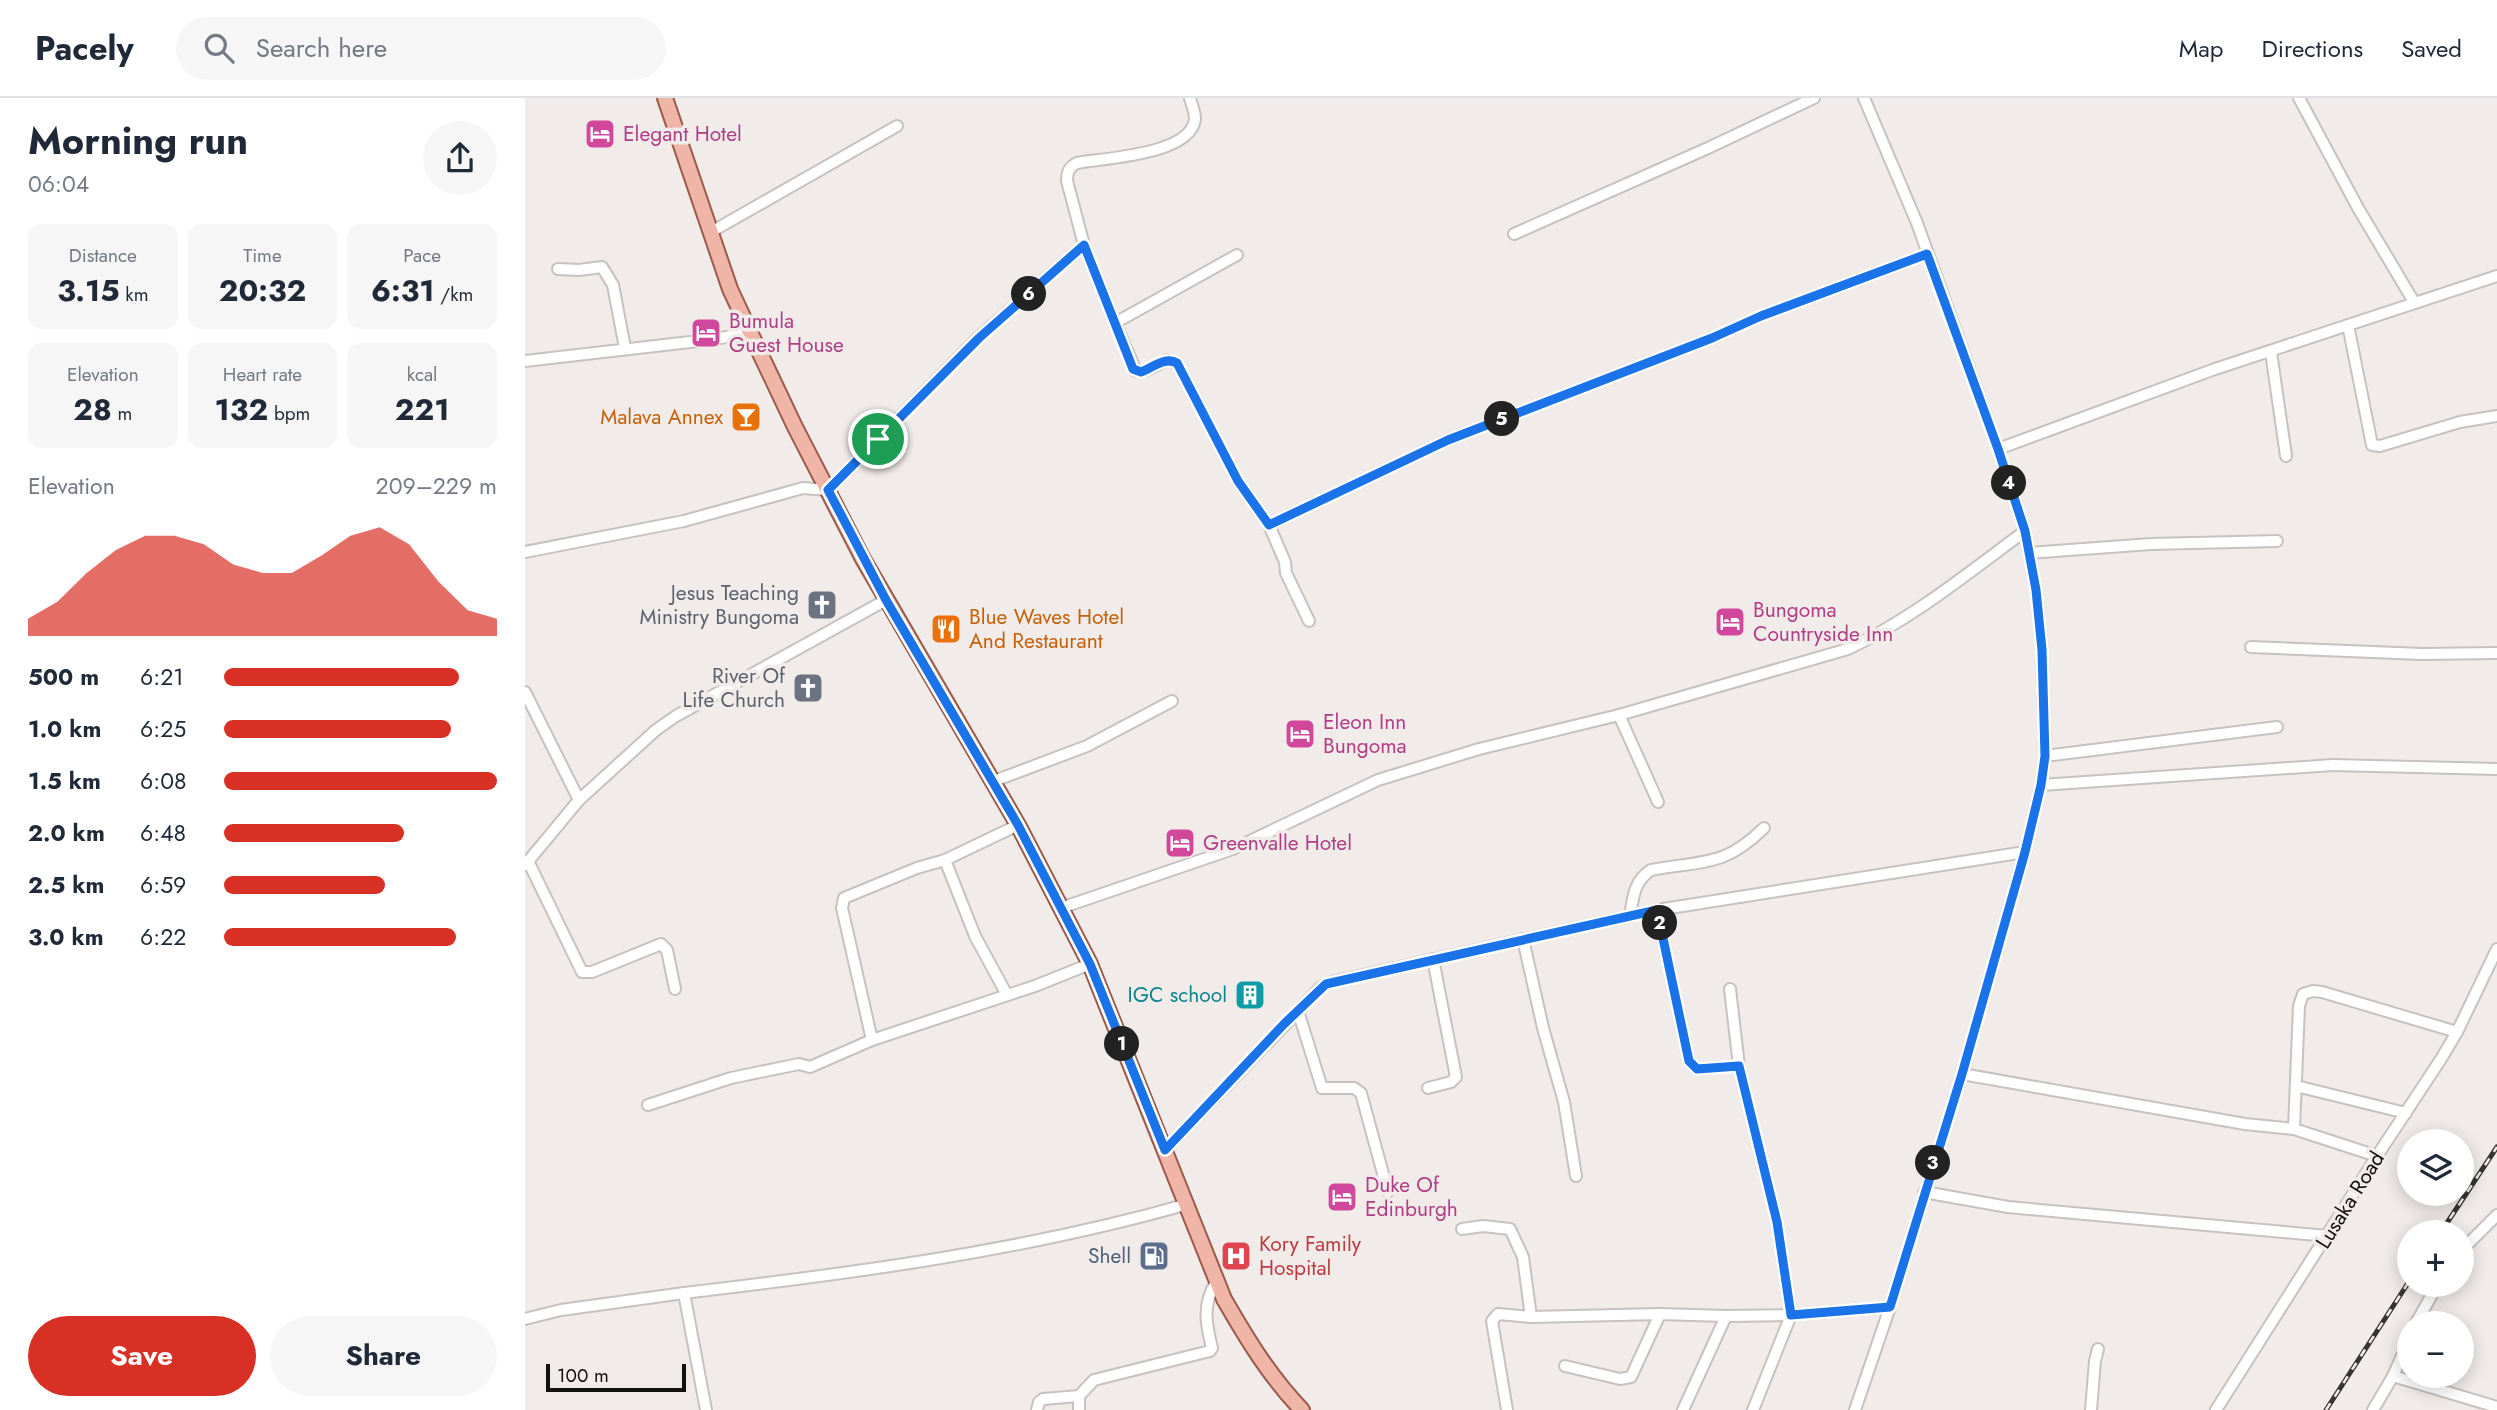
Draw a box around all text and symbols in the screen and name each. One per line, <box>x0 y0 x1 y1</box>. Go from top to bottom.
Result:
search box <box>176 17 666 80</box>
text: Pacely <box>35 25 134 72</box>
icon: search <box>200 29 238 67</box>
text: Search here <box>256 29 387 67</box>
text: Map <box>2179 31 2224 66</box>
text: Directions <box>2262 31 2363 66</box>
text: Saved <box>2401 31 2462 66</box>
text: Morning run <box>28 113 248 168</box>
hotel icon: Elegant Hotel <box>583 117 617 151</box>
place label: Elegant Hotel <box>623 119 742 149</box>
button: share <box>423 121 497 195</box>
text: 06:04 <box>28 167 89 201</box>
text: Distance <box>69 242 137 269</box>
text: Time <box>243 242 282 269</box>
text: Pace <box>403 242 441 269</box>
text: 3.15 <box>57 269 120 312</box>
text: 20:32 <box>219 269 306 312</box>
text: 6:31 <box>371 269 435 312</box>
pin: 6 <box>1011 276 1047 312</box>
text: 6 <box>1022 280 1035 307</box>
text: km <box>120 281 149 308</box>
text: /km <box>435 281 473 308</box>
place label: Bumula Guest House <box>729 306 844 360</box>
hotel icon: Bumula Guest House <box>689 316 723 350</box>
text: Elevation <box>67 361 139 388</box>
text: Heart rate <box>223 361 302 388</box>
text: kcal <box>407 361 438 388</box>
text: 28 <box>73 388 112 431</box>
text: 132 <box>215 388 268 431</box>
text: 221 <box>395 388 449 431</box>
text: m <box>112 400 132 427</box>
text: bpm <box>268 400 310 427</box>
bar icon: Malava Annex <box>729 400 763 434</box>
place label: Malava Annex <box>600 402 723 432</box>
pin: 5 <box>1485 402 1520 436</box>
text: 5 <box>1495 405 1508 432</box>
pin <box>848 409 908 469</box>
icon: arrive <box>859 420 897 458</box>
pin: 4 <box>1991 466 2027 500</box>
text: Elevation <box>28 469 115 503</box>
text: 209–229 m <box>376 469 497 503</box>
text: 4 <box>2002 469 2015 496</box>
place label: Jesus Teaching Ministry Bungoma <box>639 578 799 632</box>
church icon: Jesus Teaching Ministry Bungoma <box>805 588 839 622</box>
place label: Bungoma Countryside Inn <box>1753 595 1893 649</box>
place label: Blue Waves Hotel And Restaurant <box>969 602 1124 656</box>
hotel icon: Bungoma Countryside Inn <box>1713 605 1747 639</box>
restaurant icon: Blue Waves Hotel And Restaurant <box>929 612 963 646</box>
text: 500 m <box>28 660 99 694</box>
text: 6:21 <box>140 660 184 694</box>
place label: River Of Life Church <box>683 661 786 715</box>
church icon: River Of Life Church <box>791 671 825 705</box>
place label: Eleon Inn Bungoma <box>1323 707 1407 761</box>
text: 1.0 km <box>28 712 101 746</box>
text: 6:25 <box>140 712 186 746</box>
hotel icon: Eleon Inn Bungoma <box>1283 717 1317 751</box>
text: 1.5 km <box>28 764 101 798</box>
text: 6:08 <box>140 764 187 798</box>
text: 2.0 km <box>28 816 105 850</box>
text: 6:48 <box>140 816 186 850</box>
hotel icon: Greenvalle Hotel <box>1163 826 1197 860</box>
place label: Greenvalle Hotel <box>1203 828 1352 858</box>
text: 2.5 km <box>28 868 104 902</box>
text: 6:59 <box>140 868 186 902</box>
pin: 2 <box>1643 906 1677 940</box>
text: 2 <box>1653 909 1666 936</box>
text: 3.0 km <box>28 920 104 954</box>
text: 6:22 <box>140 920 186 954</box>
building icon: IGC school <box>1233 978 1267 1012</box>
place label: IGC school <box>1128 980 1227 1010</box>
pin: 1 <box>1105 1026 1139 1062</box>
text: 1 <box>1117 1030 1126 1057</box>
map controls <box>2397 1129 2474 1388</box>
button: layers <box>2397 1129 2474 1206</box>
pin: 3 <box>1915 1146 1951 1180</box>
street label: Lusaka Road <box>2308 1146 2392 1254</box>
text: 3 <box>1927 1149 1938 1176</box>
place label: Duke Of Edinburgh <box>1365 1170 1458 1224</box>
hotel icon: Duke Of Edinburgh <box>1325 1180 1359 1214</box>
button: + <box>2397 1220 2474 1297</box>
place label: Kory Family Hospital <box>1259 1229 1362 1283</box>
fuel station icon: Shell <box>1137 1239 1171 1273</box>
hospital icon: Kory Family Hospital <box>1219 1239 1253 1273</box>
place label: Shell <box>1088 1241 1131 1271</box>
button: − <box>2397 1311 2474 1388</box>
button: Save <box>28 1316 256 1396</box>
button: Share <box>270 1316 497 1396</box>
scale bar <box>546 1361 686 1393</box>
text: 100 m <box>557 1362 609 1389</box>

